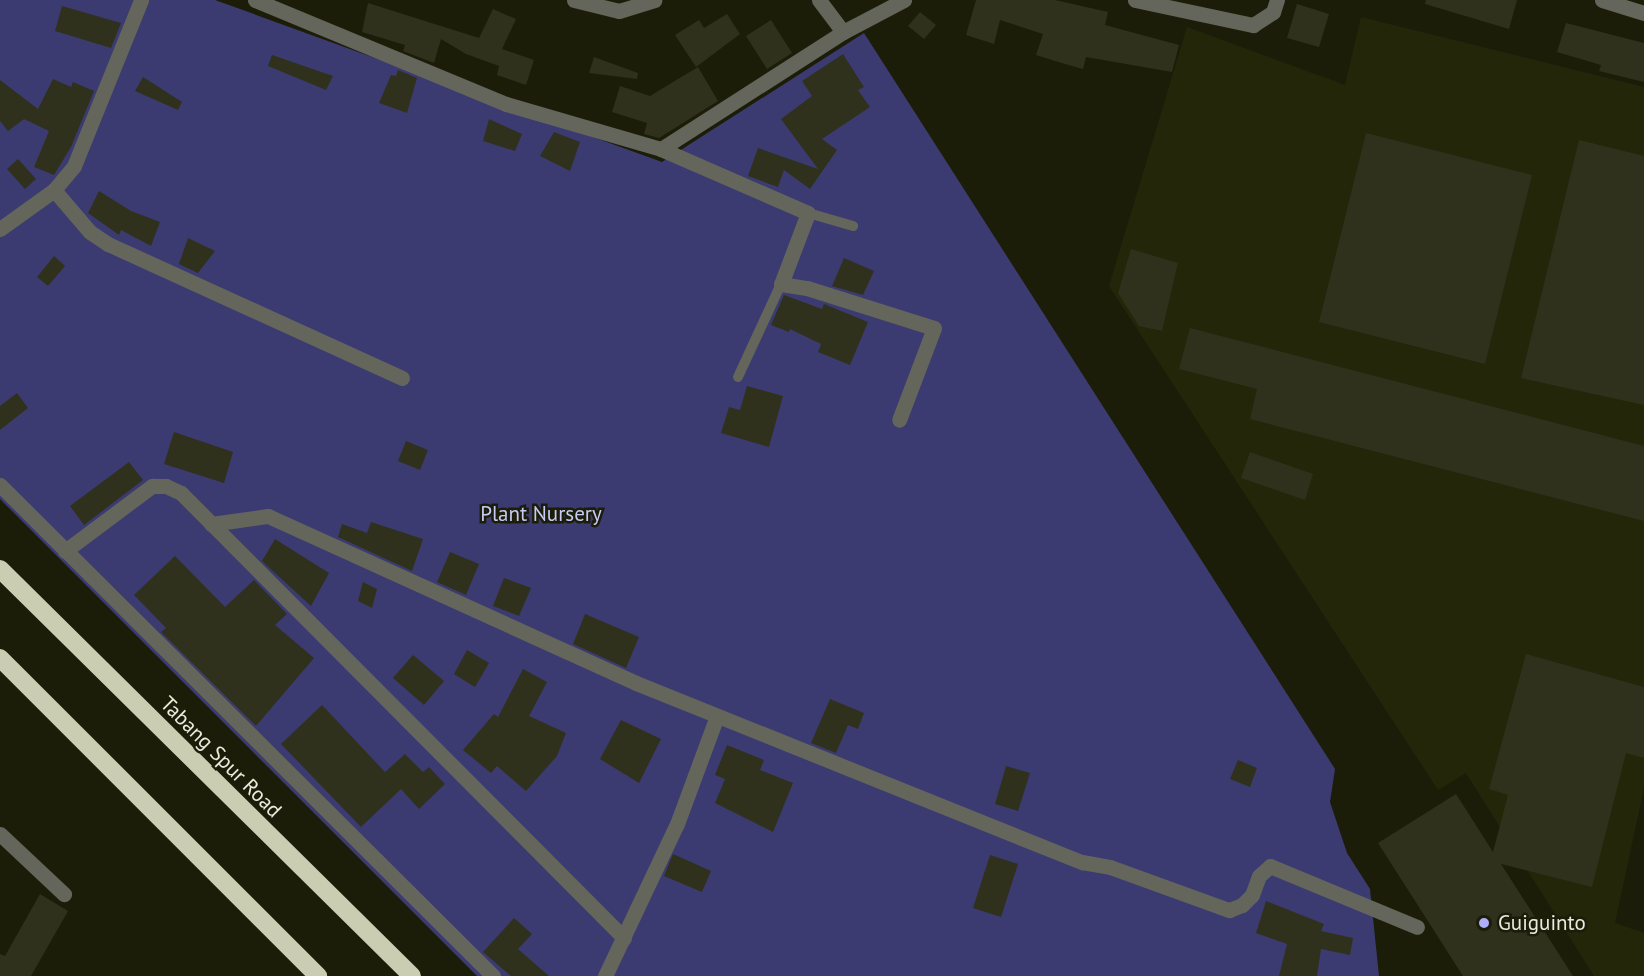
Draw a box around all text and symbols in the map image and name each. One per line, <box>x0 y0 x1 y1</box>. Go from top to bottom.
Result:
park label: Plant Nursery <box>480 501 602 527</box>
street label: Tabang Spur Road <box>155 691 287 823</box>
place label: Guiguinto <box>1498 910 1586 936</box>
marker: Guiguinto <box>1475 914 1493 932</box>

